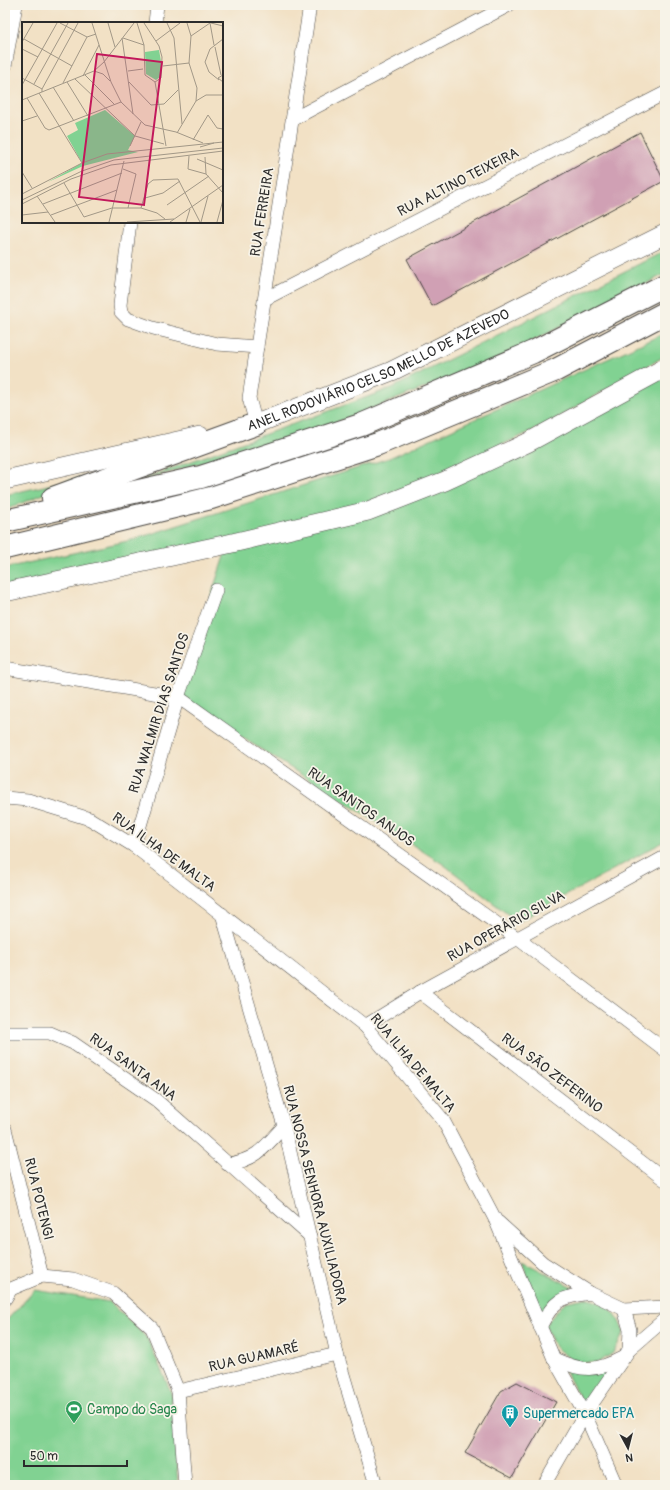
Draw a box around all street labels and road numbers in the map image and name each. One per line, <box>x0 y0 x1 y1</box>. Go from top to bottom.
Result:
street label: RUA ALTINO TEIXEIRA <box>395 144 521 220</box>
street label: RUA FERREIRA <box>247 166 277 258</box>
street label: ANEL RODOVIÁRIO CELSO MELLO DE AZEVEDO <box>246 305 512 434</box>
street label: RUA WALMIR DIAS SANTOS <box>125 631 193 795</box>
street label: RUA SANTOS ANJOS <box>304 764 418 850</box>
street label: RUA ILHA DE MALTA <box>109 809 219 895</box>
street label: RUA OPERÁRIO SILVA <box>444 886 568 965</box>
street label: RUA ILHA DE MALTA <box>367 1010 459 1116</box>
street label: RUA SANTA ANA <box>86 1030 180 1104</box>
street label: RUA SÃO ZEFERINO <box>498 1030 606 1117</box>
street label: RUA NOSSA SENHORA AUXILIADORA <box>279 1084 351 1306</box>
street label: RUA POTENGI <box>21 1156 57 1242</box>
street label: RUA GUAMARÉ <box>207 1337 301 1376</box>

